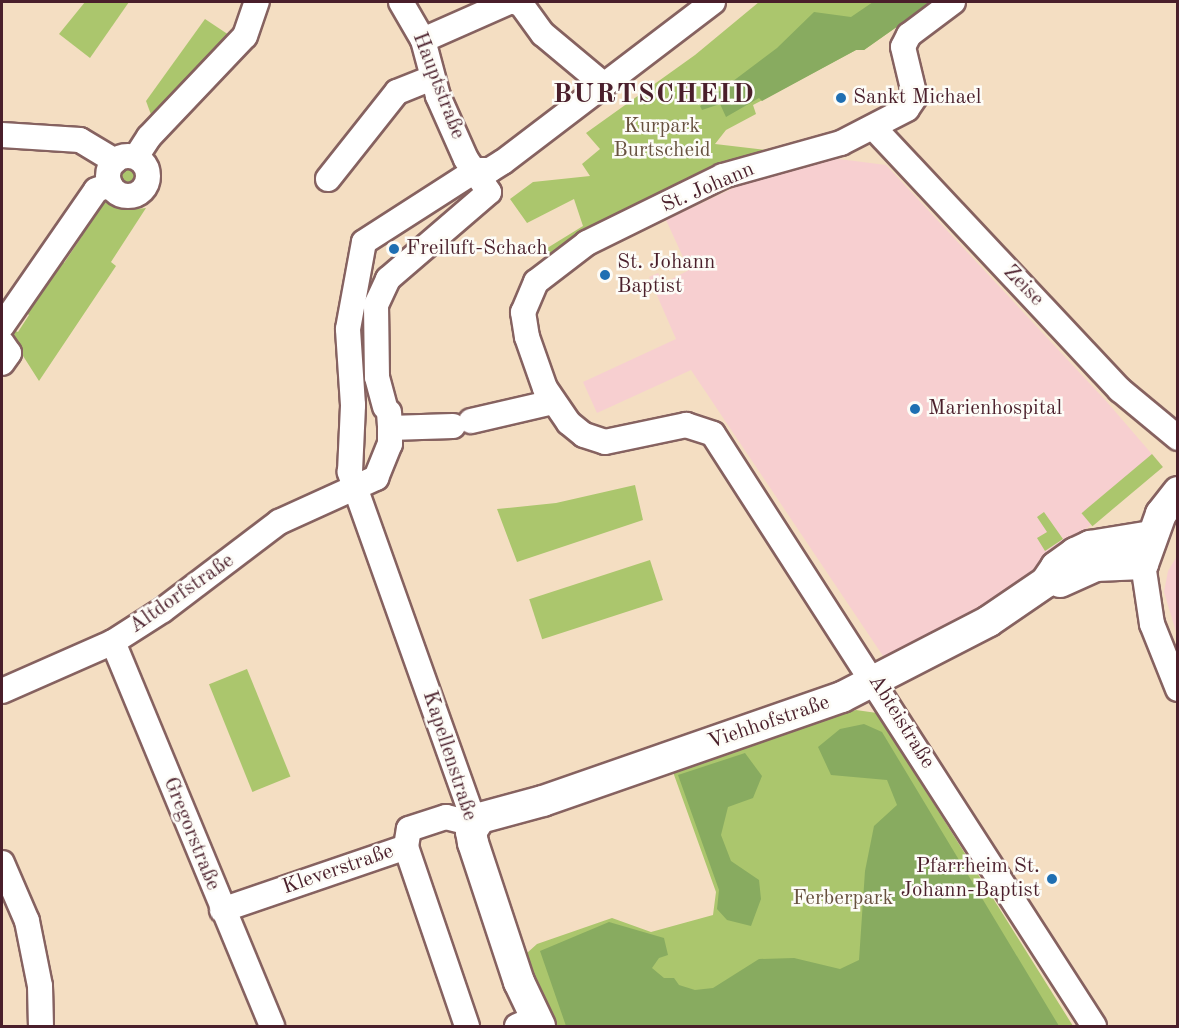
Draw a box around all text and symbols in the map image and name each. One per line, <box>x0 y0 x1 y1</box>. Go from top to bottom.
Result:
street label: Hauptstraße <box>406 29 470 143</box>
district label: BURTSCHEID <box>553 79 755 111</box>
place label: Sankt Michael <box>853 85 981 111</box>
marker: Sankt Michael <box>834 91 848 105</box>
park label: Kurpark Burtscheid <box>613 114 711 164</box>
street label: St. Johann <box>658 157 758 219</box>
place label: Freiluft-Schach <box>406 236 548 262</box>
marker: Freiluft-Schach <box>387 242 401 256</box>
place label: St. Johann Baptist <box>617 250 715 300</box>
street label: Zeise <box>997 260 1049 312</box>
marker: St. Johann Baptist <box>598 268 612 282</box>
place label: Marienhospital <box>928 396 1062 422</box>
marker: Marienhospital <box>906 400 924 418</box>
street label: Altdorfstraße <box>125 549 239 639</box>
street label: Abteistraße <box>862 671 940 773</box>
street label: Kapellenstraße <box>416 688 482 824</box>
street label: Viehhofstraße <box>705 690 833 756</box>
street label: Gregorstraße <box>157 774 225 894</box>
street label: Kleverstraße <box>279 839 397 901</box>
place label: Pfarrheim St. Johann-Baptist <box>901 854 1040 904</box>
marker: Pfarrheim St. Johann-Baptist <box>1045 872 1059 886</box>
park label: Ferberpark <box>793 886 893 912</box>

